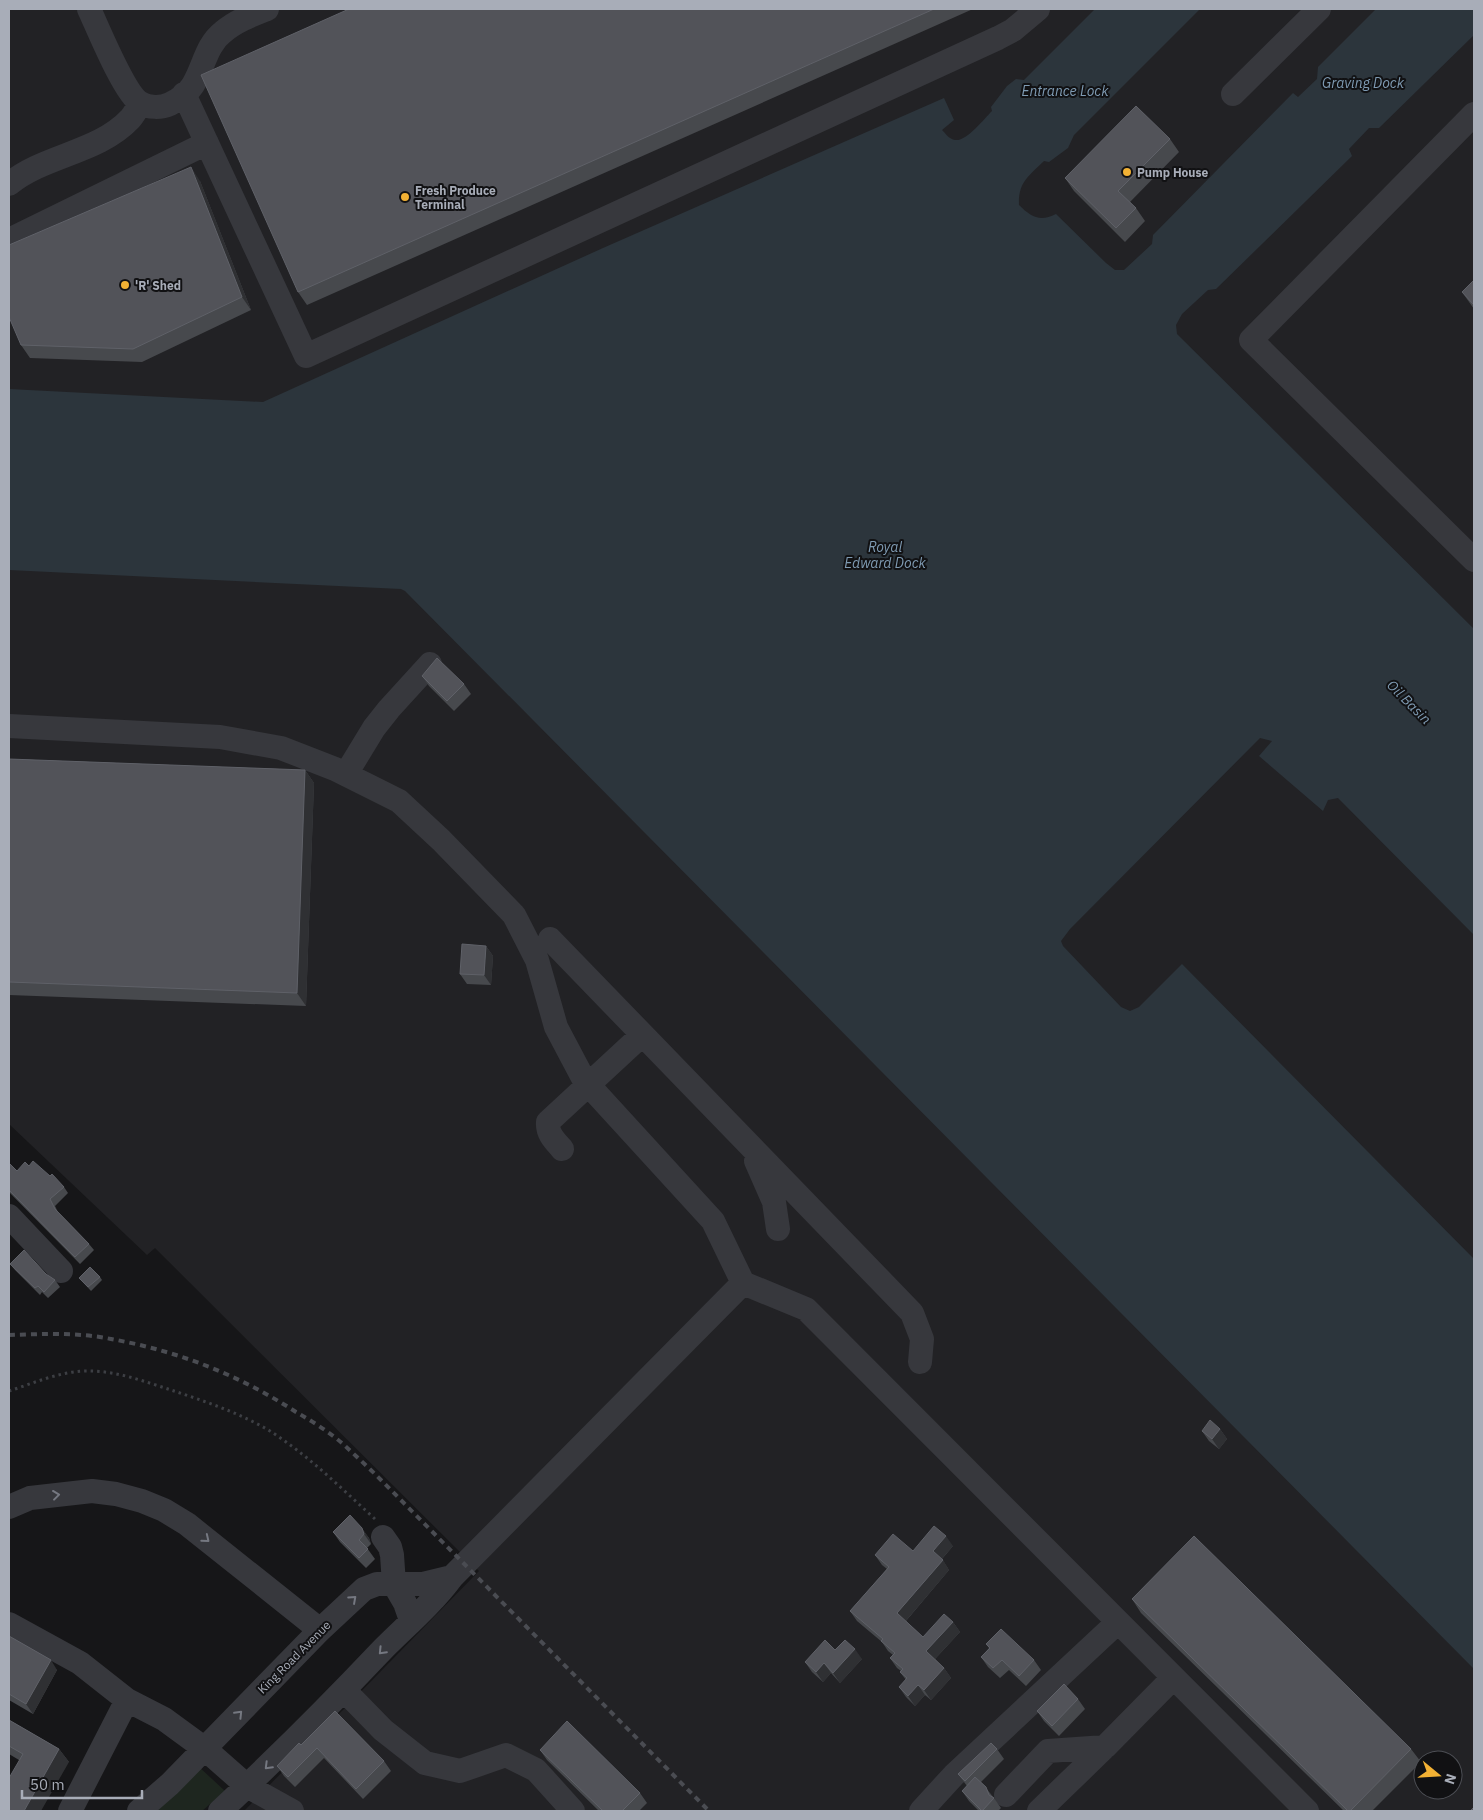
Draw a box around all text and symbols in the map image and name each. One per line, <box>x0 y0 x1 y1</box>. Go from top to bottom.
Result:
water label: Graving Dock <box>1322 74 1405 92</box>
water label: Entrance Lock <box>1022 82 1109 100</box>
place label: Pump House <box>1137 165 1209 180</box>
marker: Pump House <box>1121 166 1133 178</box>
place label: Fresh Produce Terminal <box>415 183 496 212</box>
marker: Fresh Produce Terminal <box>399 191 411 203</box>
place label: 'R' Shed <box>135 278 181 293</box>
marker: 'R' Shed <box>119 279 131 291</box>
water label: Royal Edward Dock <box>844 538 927 572</box>
water label: Oil Basin <box>1383 676 1435 728</box>
one-way arrow <box>52 1490 60 1501</box>
one-way arrow <box>200 1533 209 1542</box>
one-way arrow <box>348 1596 357 1605</box>
street label: King Road Avenue <box>254 1617 334 1697</box>
one-way arrow <box>379 1645 388 1654</box>
one-way arrow <box>233 1710 242 1719</box>
north arrow <box>1413 1750 1463 1800</box>
one-way arrow <box>264 1760 273 1769</box>
scale bar <box>22 1768 142 1800</box>
text: N <box>1440 1771 1460 1787</box>
text: 50 m <box>30 1775 65 1794</box>

